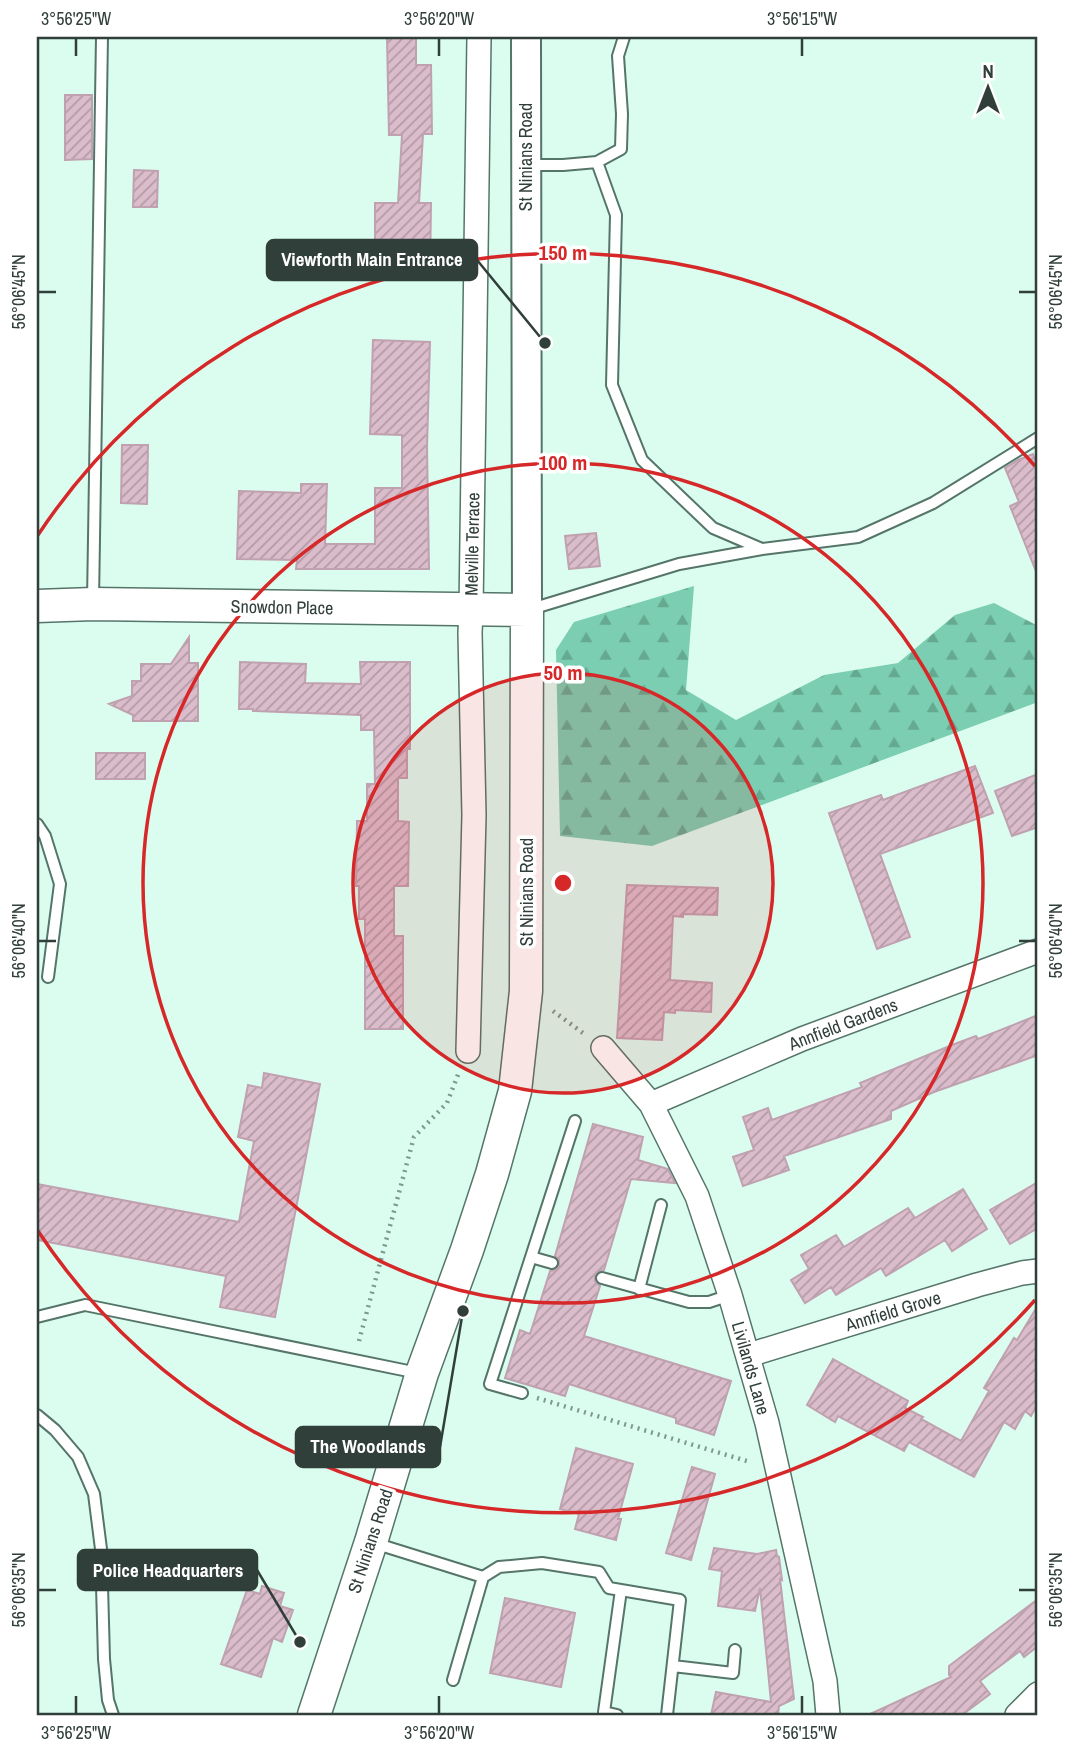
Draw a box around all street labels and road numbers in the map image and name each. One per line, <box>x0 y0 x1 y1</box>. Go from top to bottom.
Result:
street label: St Ninians Road <box>513 103 538 211</box>
street label: Melville Terrace <box>459 492 485 596</box>
street label: Snowdon Place <box>231 594 333 620</box>
street label: St Ninians Road <box>514 838 539 946</box>
street label: Annfield Gardens <box>784 992 901 1057</box>
street label: Annfield Grove <box>841 1285 944 1338</box>
street label: Livilands Lane <box>726 1318 776 1418</box>
street label: St Ninians Road <box>341 1486 399 1596</box>

